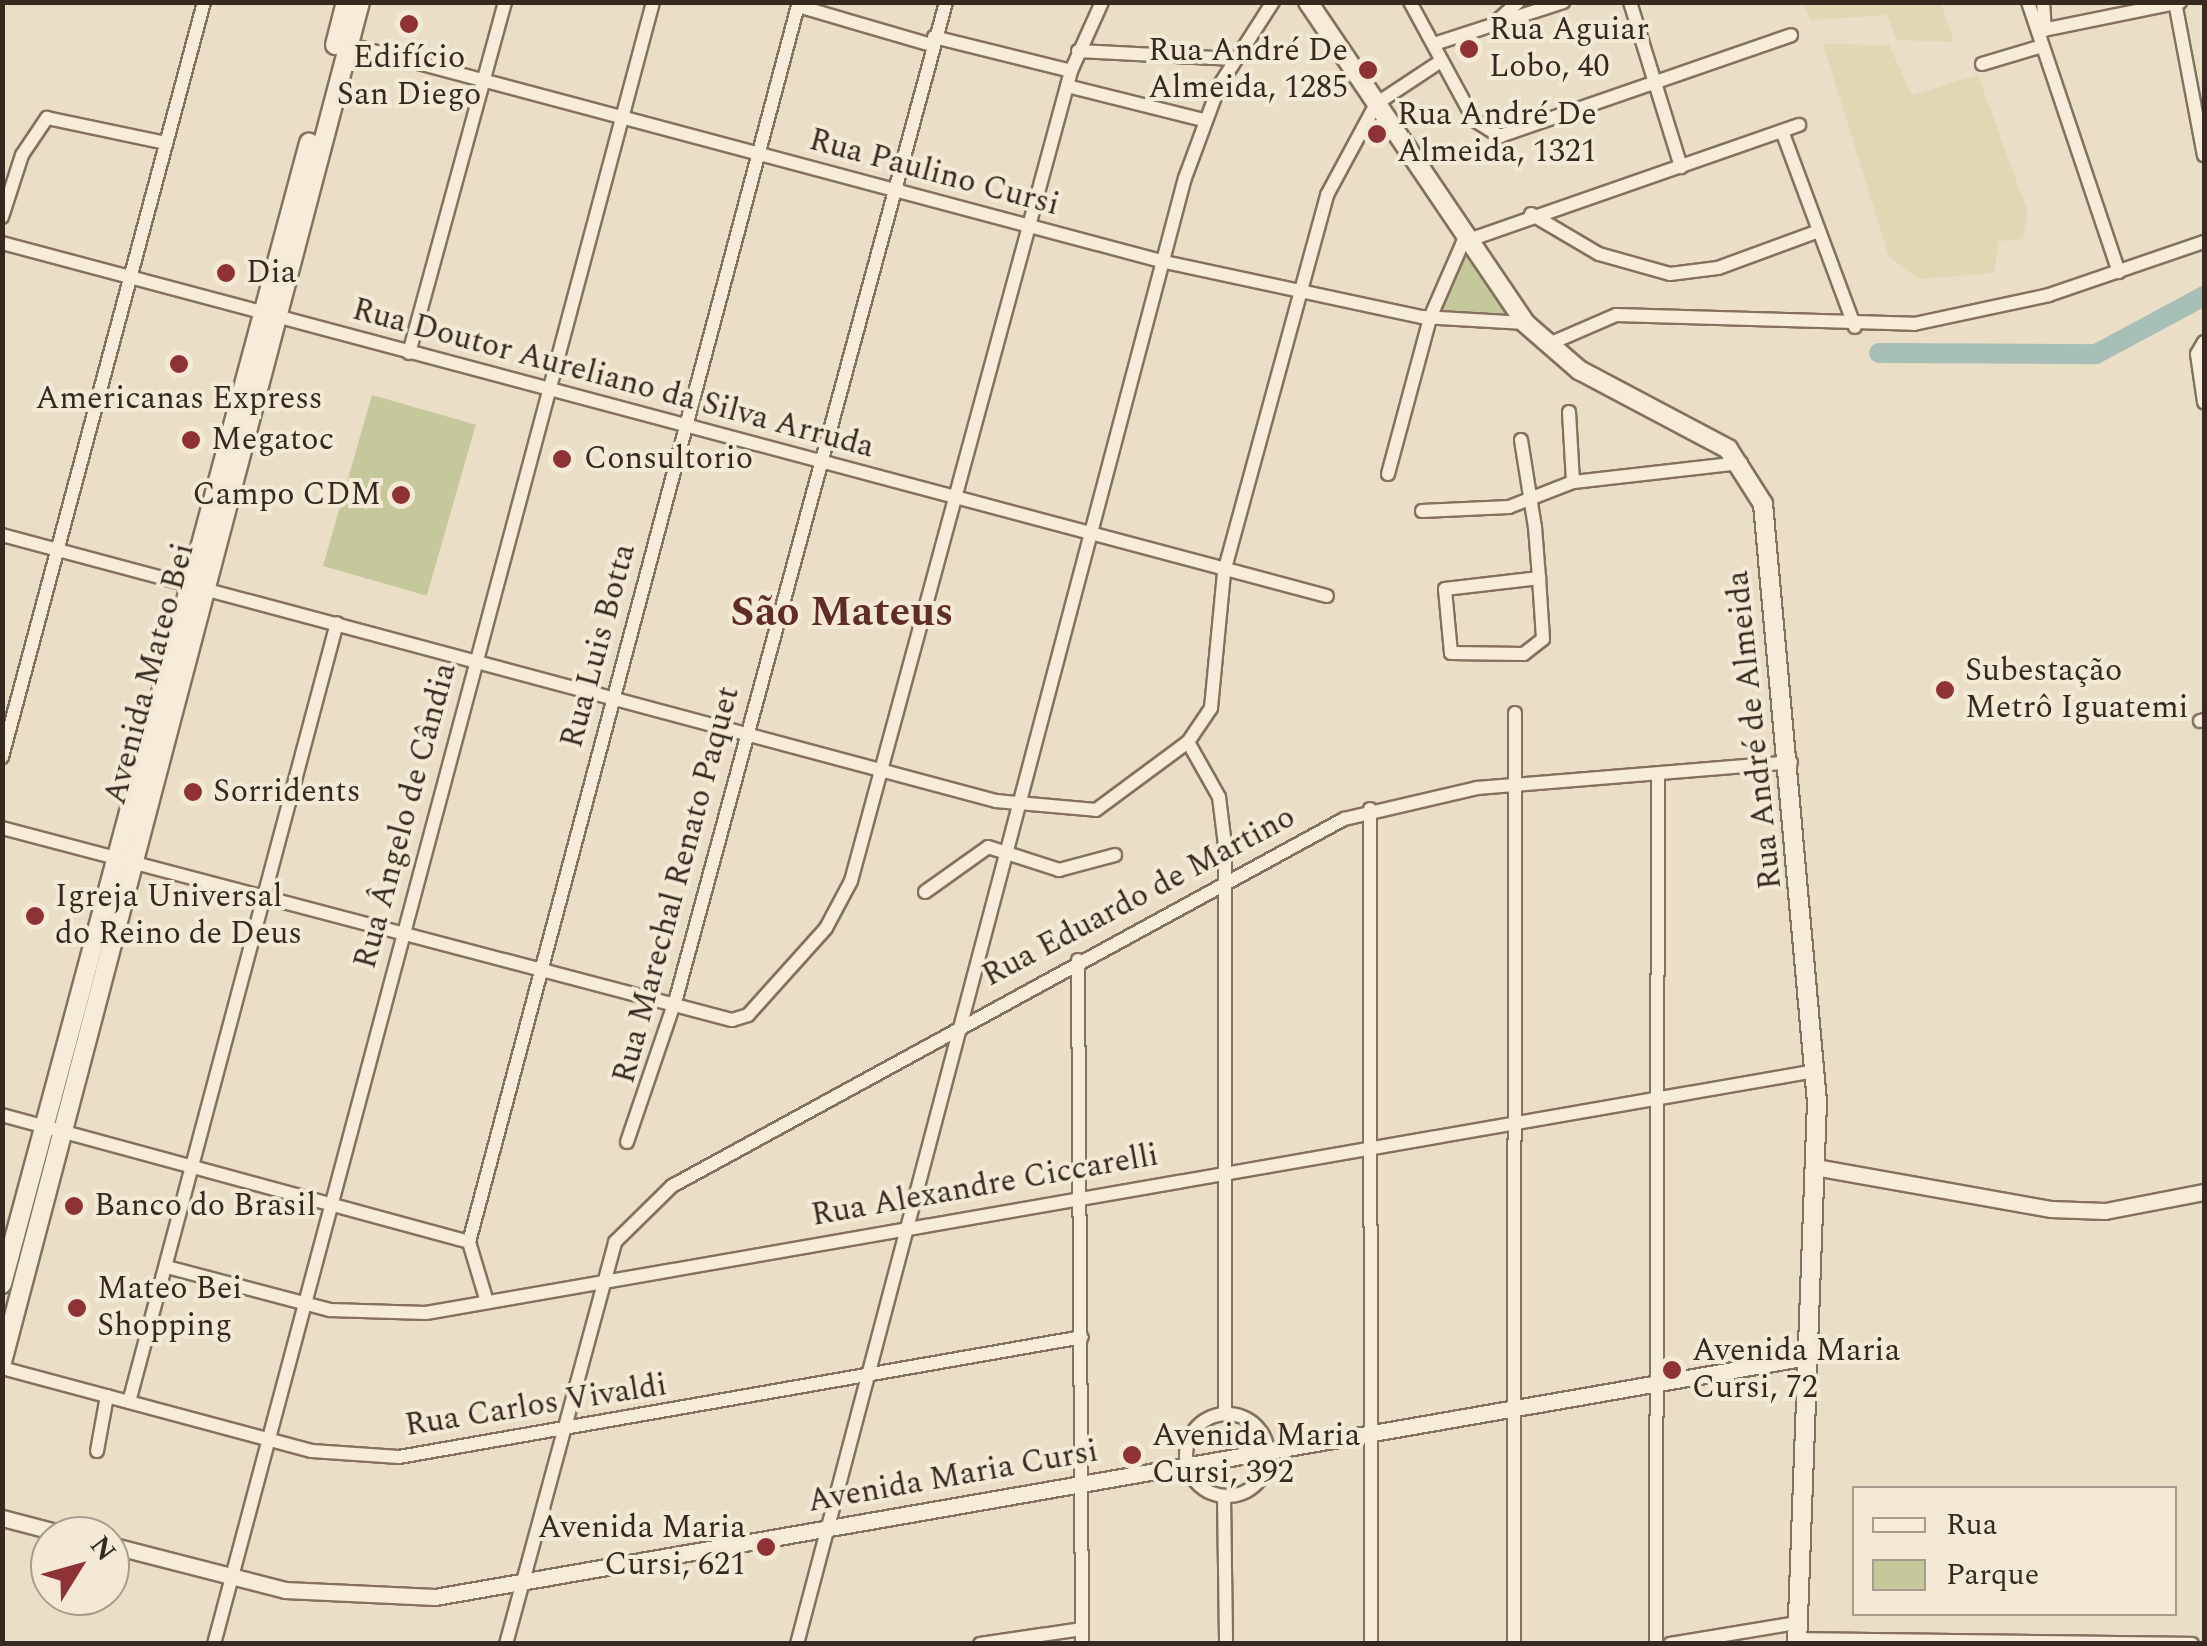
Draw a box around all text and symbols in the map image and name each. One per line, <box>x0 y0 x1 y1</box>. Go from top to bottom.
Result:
place label: Rua Aguiar Lobo, 40 <box>1489 12 1649 87</box>
marker: Edifício San Diego <box>398 13 420 35</box>
place label: Rua André De Almeida, 1285 <box>1148 33 1348 108</box>
marker: Rua Aguiar Lobo, 40 <box>1458 38 1480 60</box>
place label: Edifício San Diego <box>337 40 481 115</box>
marker: Rua André De Almeida, 1285 <box>1357 59 1379 81</box>
place label: Rua André De Almeida, 1321 <box>1397 97 1597 172</box>
street label: Rua Paulino Cursi <box>805 121 1063 225</box>
marker: Rua André De Almeida, 1321 <box>1366 123 1388 145</box>
place label: Dia <box>246 254 296 292</box>
marker: Dia <box>215 262 237 284</box>
street label: Rua Doutor Aureliano da Silva Arruda <box>348 291 878 467</box>
marker: Americanas Express <box>168 353 190 375</box>
place label: Americanas Express <box>35 380 323 418</box>
place label: Megatoc <box>211 421 334 459</box>
marker: Megatoc <box>180 429 202 451</box>
place label: Consultorio <box>584 440 753 478</box>
marker: Consultorio <box>549 446 575 472</box>
place label: Campo CDM <box>192 476 381 514</box>
marker: Campo CDM <box>390 484 412 506</box>
street label: Avenida Mateo Bei <box>97 539 203 809</box>
street label: Rua Luis Botta <box>553 540 645 752</box>
street label: Rua André de Almeida <box>1719 569 1791 891</box>
district label: São Mateus <box>731 588 953 638</box>
place label: Subestação Metrô Iguatemi <box>1965 653 2189 728</box>
street label: Rua Ângelo de Cândia <box>347 659 465 973</box>
marker: Subestação Metrô Iguatemi <box>1934 679 1956 701</box>
street label: Rua Marechal Renato Paquet <box>605 682 749 1088</box>
place label: Sorridents <box>213 773 360 811</box>
marker: Sorridents <box>182 781 204 803</box>
street label: Rua Eduardo de Martino <box>976 798 1302 996</box>
place label: Igreja Universal do Reino de Deus <box>55 879 302 954</box>
marker: Igreja Universal do Reino de Deus <box>24 905 46 927</box>
street label: Rua Alexandre Ciccarelli <box>808 1137 1162 1235</box>
place label: Banco do Brasil <box>94 1187 316 1225</box>
marker: Banco do Brasil <box>63 1195 85 1217</box>
place label: Mateo Bei Shopping <box>97 1271 242 1346</box>
marker: Mateo Bei Shopping <box>66 1297 88 1319</box>
place label: Avenida Maria Cursi, 72 <box>1692 1333 1900 1408</box>
marker: Avenida Maria Cursi, 72 <box>1661 1359 1683 1381</box>
street label: Rua Carlos Vivaldi <box>402 1366 670 1446</box>
place label: Avenida Maria Cursi, 392 <box>1152 1418 1360 1493</box>
street label: Avenida Maria Cursi <box>805 1433 1101 1521</box>
marker: Avenida Maria Cursi, 392 <box>1121 1444 1143 1466</box>
legend <box>1852 1486 2177 1616</box>
text: Rua <box>1946 1502 1997 1548</box>
place label: Avenida Maria Cursi, 621 <box>538 1510 746 1585</box>
north arrow <box>30 1516 130 1616</box>
text: N <box>79 1527 127 1571</box>
marker: Avenida Maria Cursi, 621 <box>755 1536 777 1558</box>
text: Parque <box>1946 1552 2039 1598</box>

